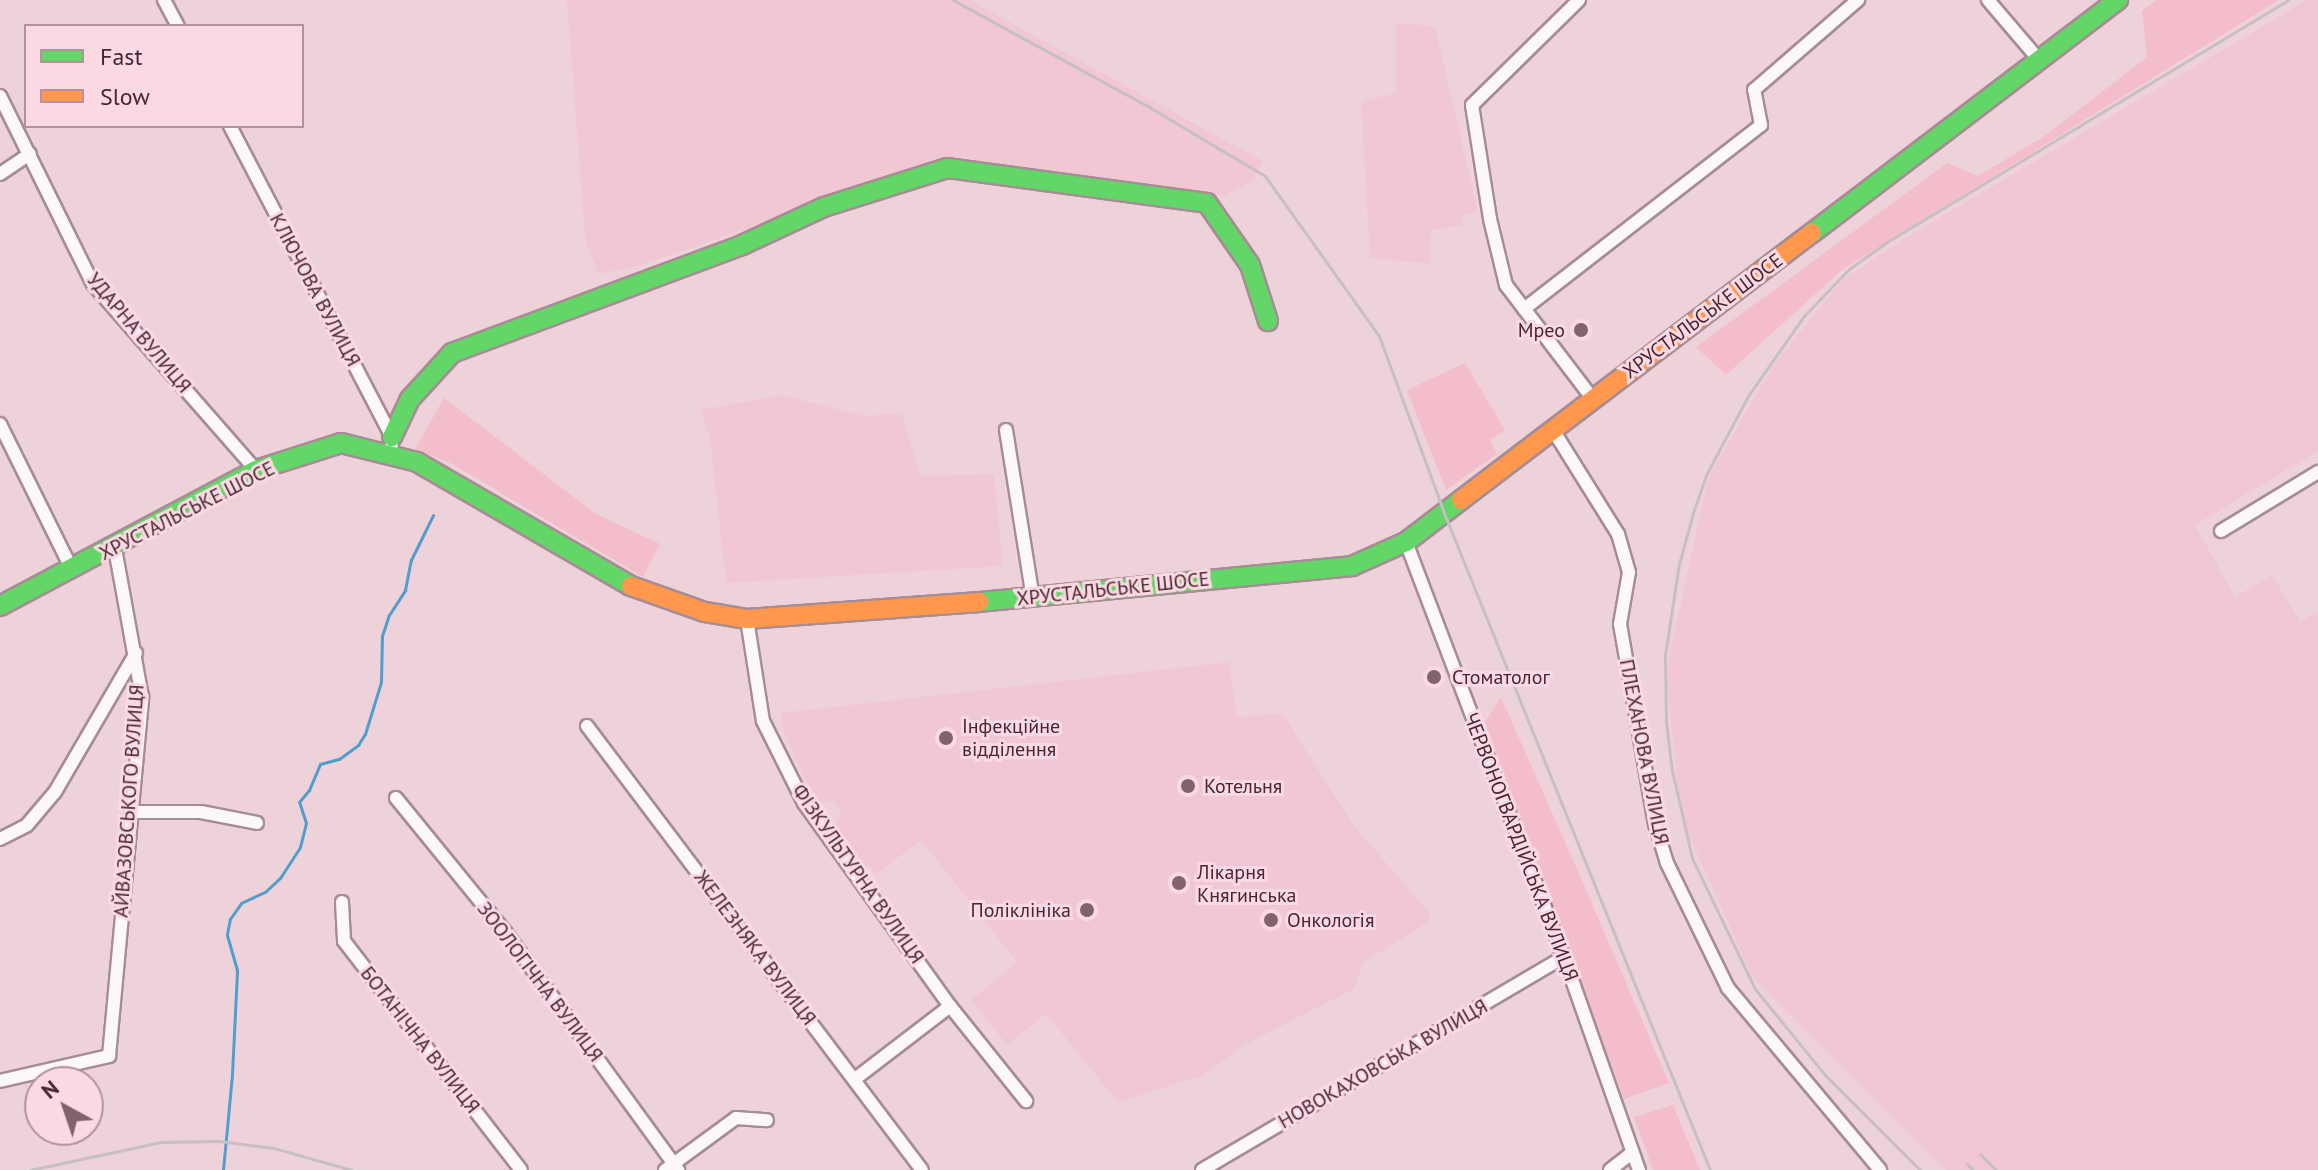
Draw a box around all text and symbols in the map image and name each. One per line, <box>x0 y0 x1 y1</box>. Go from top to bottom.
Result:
legend <box>24 24 304 128</box>
text: Fast <box>100 41 143 72</box>
text: Slow <box>100 81 150 112</box>
street label: КЛЮЧОВА ВУЛИЦЯ <box>264 209 366 371</box>
street label: ХРУСТАЛЬСЬКЕ ШОСЕ <box>1618 248 1788 384</box>
street label: УДАРНА ВУЛИЦЯ <box>82 268 196 398</box>
place label: Мрео <box>1518 318 1565 342</box>
marker: Мрео <box>1572 321 1590 339</box>
street label: ХРУСТАЛЬСЬКЕ ШОСЕ <box>95 456 279 566</box>
street label: ХРУСТАЛЬСЬКЕ ШОСЕ <box>1015 567 1211 611</box>
street label: ПЛЕХАНОВА ВУЛИЦЯ <box>1614 657 1674 847</box>
place label: Стоматолог <box>1452 665 1550 689</box>
marker: Стоматолог <box>1423 666 1445 688</box>
street label: АЙВАЗОВСЬКОГО ВУЛИЦЯ <box>109 684 149 918</box>
street label: ЧЕРВОНОГВАРДІЙСЬКА ВУЛИЦЯ <box>1458 709 1584 985</box>
place label: Інфекційне відділення <box>962 714 1060 761</box>
marker: Інфекційне відділення <box>937 729 955 747</box>
place label: Котельня <box>1204 774 1282 798</box>
marker: Котельня <box>1179 777 1197 795</box>
street label: ФІЗКУЛЬТУРНА ВУЛИЦЯ <box>787 779 929 969</box>
place label: Лікарня Княгинська <box>1197 860 1296 907</box>
street label: ЖЕЛЕЗНЯКА ВУЛИЦЯ <box>689 866 821 1030</box>
marker: Лікарня Княгинська <box>1168 872 1190 894</box>
street label: ЗООЛОГІЧНА ВУЛИЦЯ <box>472 897 608 1067</box>
place label: Поліклініка <box>971 898 1071 922</box>
marker: Поліклініка <box>1078 901 1096 919</box>
place label: Онкологія <box>1287 908 1374 932</box>
marker: Онкологія <box>1262 911 1280 929</box>
street label: БОТАНІЧНА ВУЛИЦЯ <box>355 962 485 1118</box>
street label: НОВОКАХОВСЬКА ВУЛИЦЯ <box>1274 994 1492 1134</box>
north arrow <box>24 1066 104 1146</box>
text: N <box>35 1074 64 1105</box>

